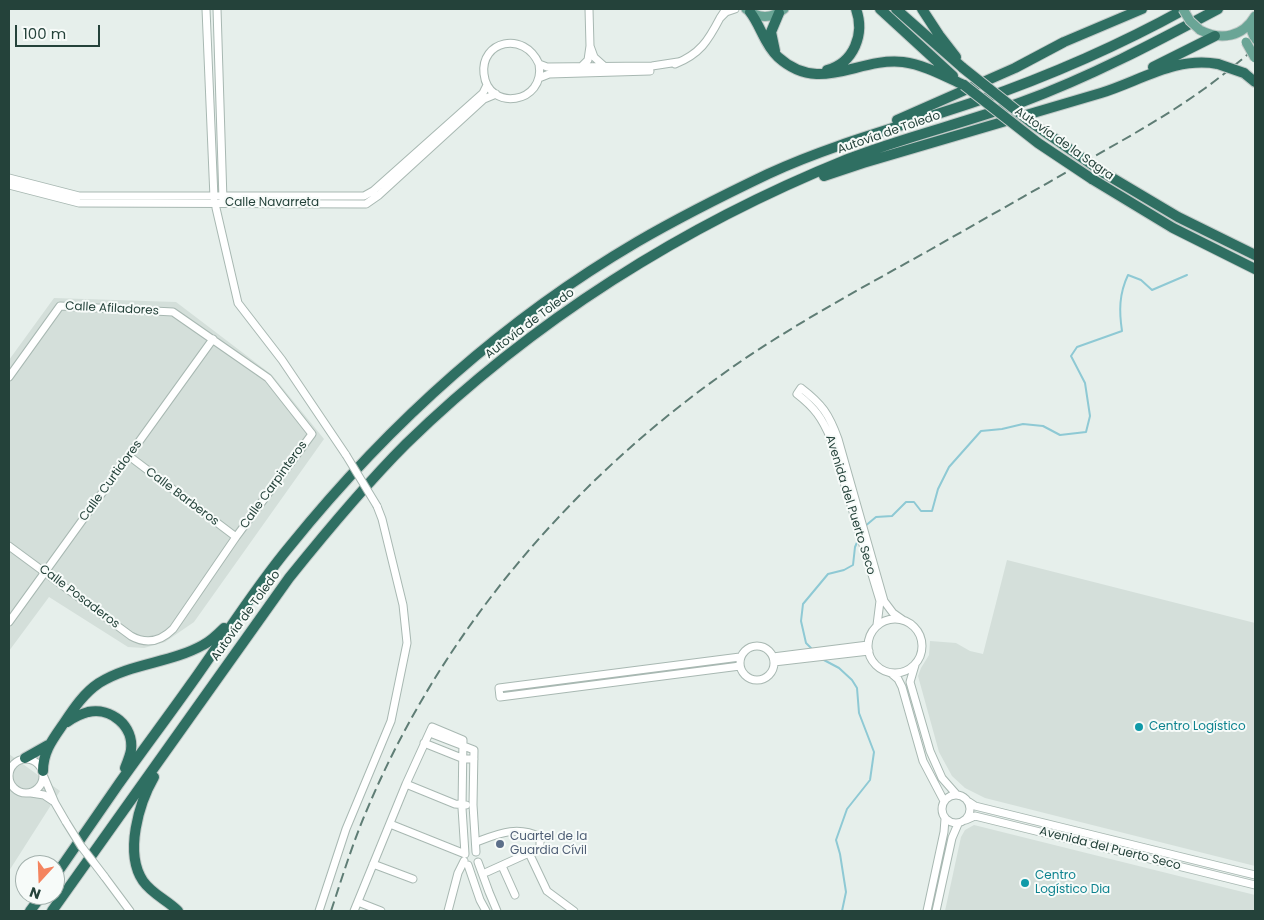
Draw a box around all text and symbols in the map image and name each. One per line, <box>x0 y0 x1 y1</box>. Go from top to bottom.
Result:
scale bar <box>18 15 102 47</box>
text: 100 m <box>23 23 66 44</box>
street label: Autovía de la Sagra <box>1012 104 1116 184</box>
street label: Autovía de Toledo <box>836 109 942 157</box>
street label: Calle Navarreta <box>225 196 319 210</box>
street label: Autovía de Toledo <box>483 286 577 362</box>
street label: Calle Afiladores <box>65 299 159 319</box>
street label: Avenida del Puerto Seco <box>822 433 878 577</box>
street label: Calle Curtidores <box>77 438 145 524</box>
street label: Calle Carpinteros <box>237 438 311 532</box>
street label: Calle Barberos <box>143 465 221 529</box>
street label: Calle Posaderos <box>36 562 122 632</box>
street label: Autovía de Toledo <box>208 568 284 664</box>
place label: Centro Logístico <box>1149 720 1246 734</box>
marker: Centro Logístico <box>1133 721 1145 733</box>
street label: Avenida del Puerto Seco <box>1038 824 1182 874</box>
place label: Cuartel de la Guardia Cívil <box>510 830 587 858</box>
marker: Cuartel de la Guardia Cívil <box>494 838 506 850</box>
north arrow <box>15 855 65 905</box>
place label: Centro Logístico Dia <box>1035 869 1110 897</box>
marker: Centro Logístico Dia <box>1019 877 1031 889</box>
text: N <box>27 882 44 904</box>

